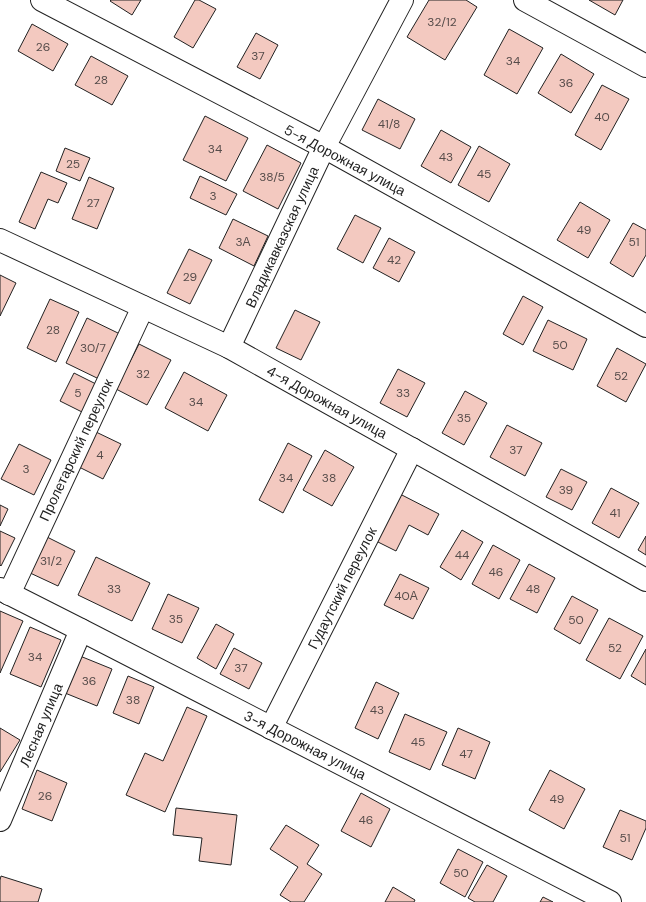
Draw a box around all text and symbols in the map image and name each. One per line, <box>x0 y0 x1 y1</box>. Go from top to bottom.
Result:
house number: 32/12 <box>427 14 457 30</box>
house number: 26 <box>36 39 50 55</box>
house number: 37 <box>251 48 265 64</box>
house number: 34 <box>506 53 520 69</box>
house number: 28 <box>94 72 108 88</box>
house number: 36 <box>559 75 573 91</box>
house number: 40 <box>594 109 610 125</box>
house number: 41/8 <box>378 116 400 132</box>
street label: 5-я Дорожная улица <box>281 120 409 200</box>
house number: 34 <box>208 141 222 157</box>
house number: 43 <box>439 149 453 165</box>
house number: 25 <box>66 156 80 172</box>
street label: Владикавказская улица <box>241 163 323 311</box>
house number: 45 <box>477 166 491 182</box>
house number: 38/5 <box>259 169 285 185</box>
house number: 3 <box>209 188 217 204</box>
house number: 27 <box>86 195 100 211</box>
house number: 49 <box>577 222 591 238</box>
house number: 3А <box>235 234 251 250</box>
house number: 51 <box>628 234 640 250</box>
house number: 42 <box>387 252 401 268</box>
house number: 29 <box>183 269 197 285</box>
house number: 28 <box>46 322 60 338</box>
house number: 50 <box>552 337 568 353</box>
house number: 30/7 <box>80 340 106 356</box>
street label: 4-я Дорожная улица <box>264 361 391 443</box>
house number: 32 <box>136 366 150 382</box>
house number: 52 <box>614 368 628 384</box>
street label: Пролетарский переулок <box>35 375 117 524</box>
house number: 5 <box>74 385 82 401</box>
house number: 33 <box>396 385 410 401</box>
house number: 34 <box>189 394 203 410</box>
house number: 35 <box>457 410 471 426</box>
house number: 37 <box>509 442 523 458</box>
house number: 4 <box>96 447 104 463</box>
house number: 3 <box>22 461 30 477</box>
house number: 34 <box>279 470 293 486</box>
house number: 38 <box>322 470 336 486</box>
house number: 39 <box>559 482 573 498</box>
house number: 41 <box>609 505 621 521</box>
street label: Гудаутский переулок <box>303 523 381 652</box>
house number: 44 <box>455 547 469 563</box>
house number: 31/2 <box>40 553 62 569</box>
house number: 46 <box>489 564 503 580</box>
house number: 33 <box>107 581 121 597</box>
house number: 48 <box>526 581 540 597</box>
house number: 40А <box>394 588 418 604</box>
house number: 35 <box>169 611 183 627</box>
house number: 50 <box>568 612 584 628</box>
house number: 52 <box>608 640 622 656</box>
house number: 34 <box>28 649 42 665</box>
house number: 37 <box>234 660 248 676</box>
house number: 36 <box>82 673 96 689</box>
street label: Лесная улица <box>15 680 67 770</box>
house number: 38 <box>126 692 140 708</box>
house number: 43 <box>370 702 384 718</box>
street label: 3-я Дорожная улица <box>241 706 369 784</box>
house number: 45 <box>411 734 425 750</box>
house number: 47 <box>459 746 473 762</box>
house number: 26 <box>38 788 52 804</box>
house number: 49 <box>550 791 564 807</box>
house number: 46 <box>359 812 373 828</box>
house number: 51 <box>619 830 631 846</box>
house number: 50 <box>453 865 469 881</box>

